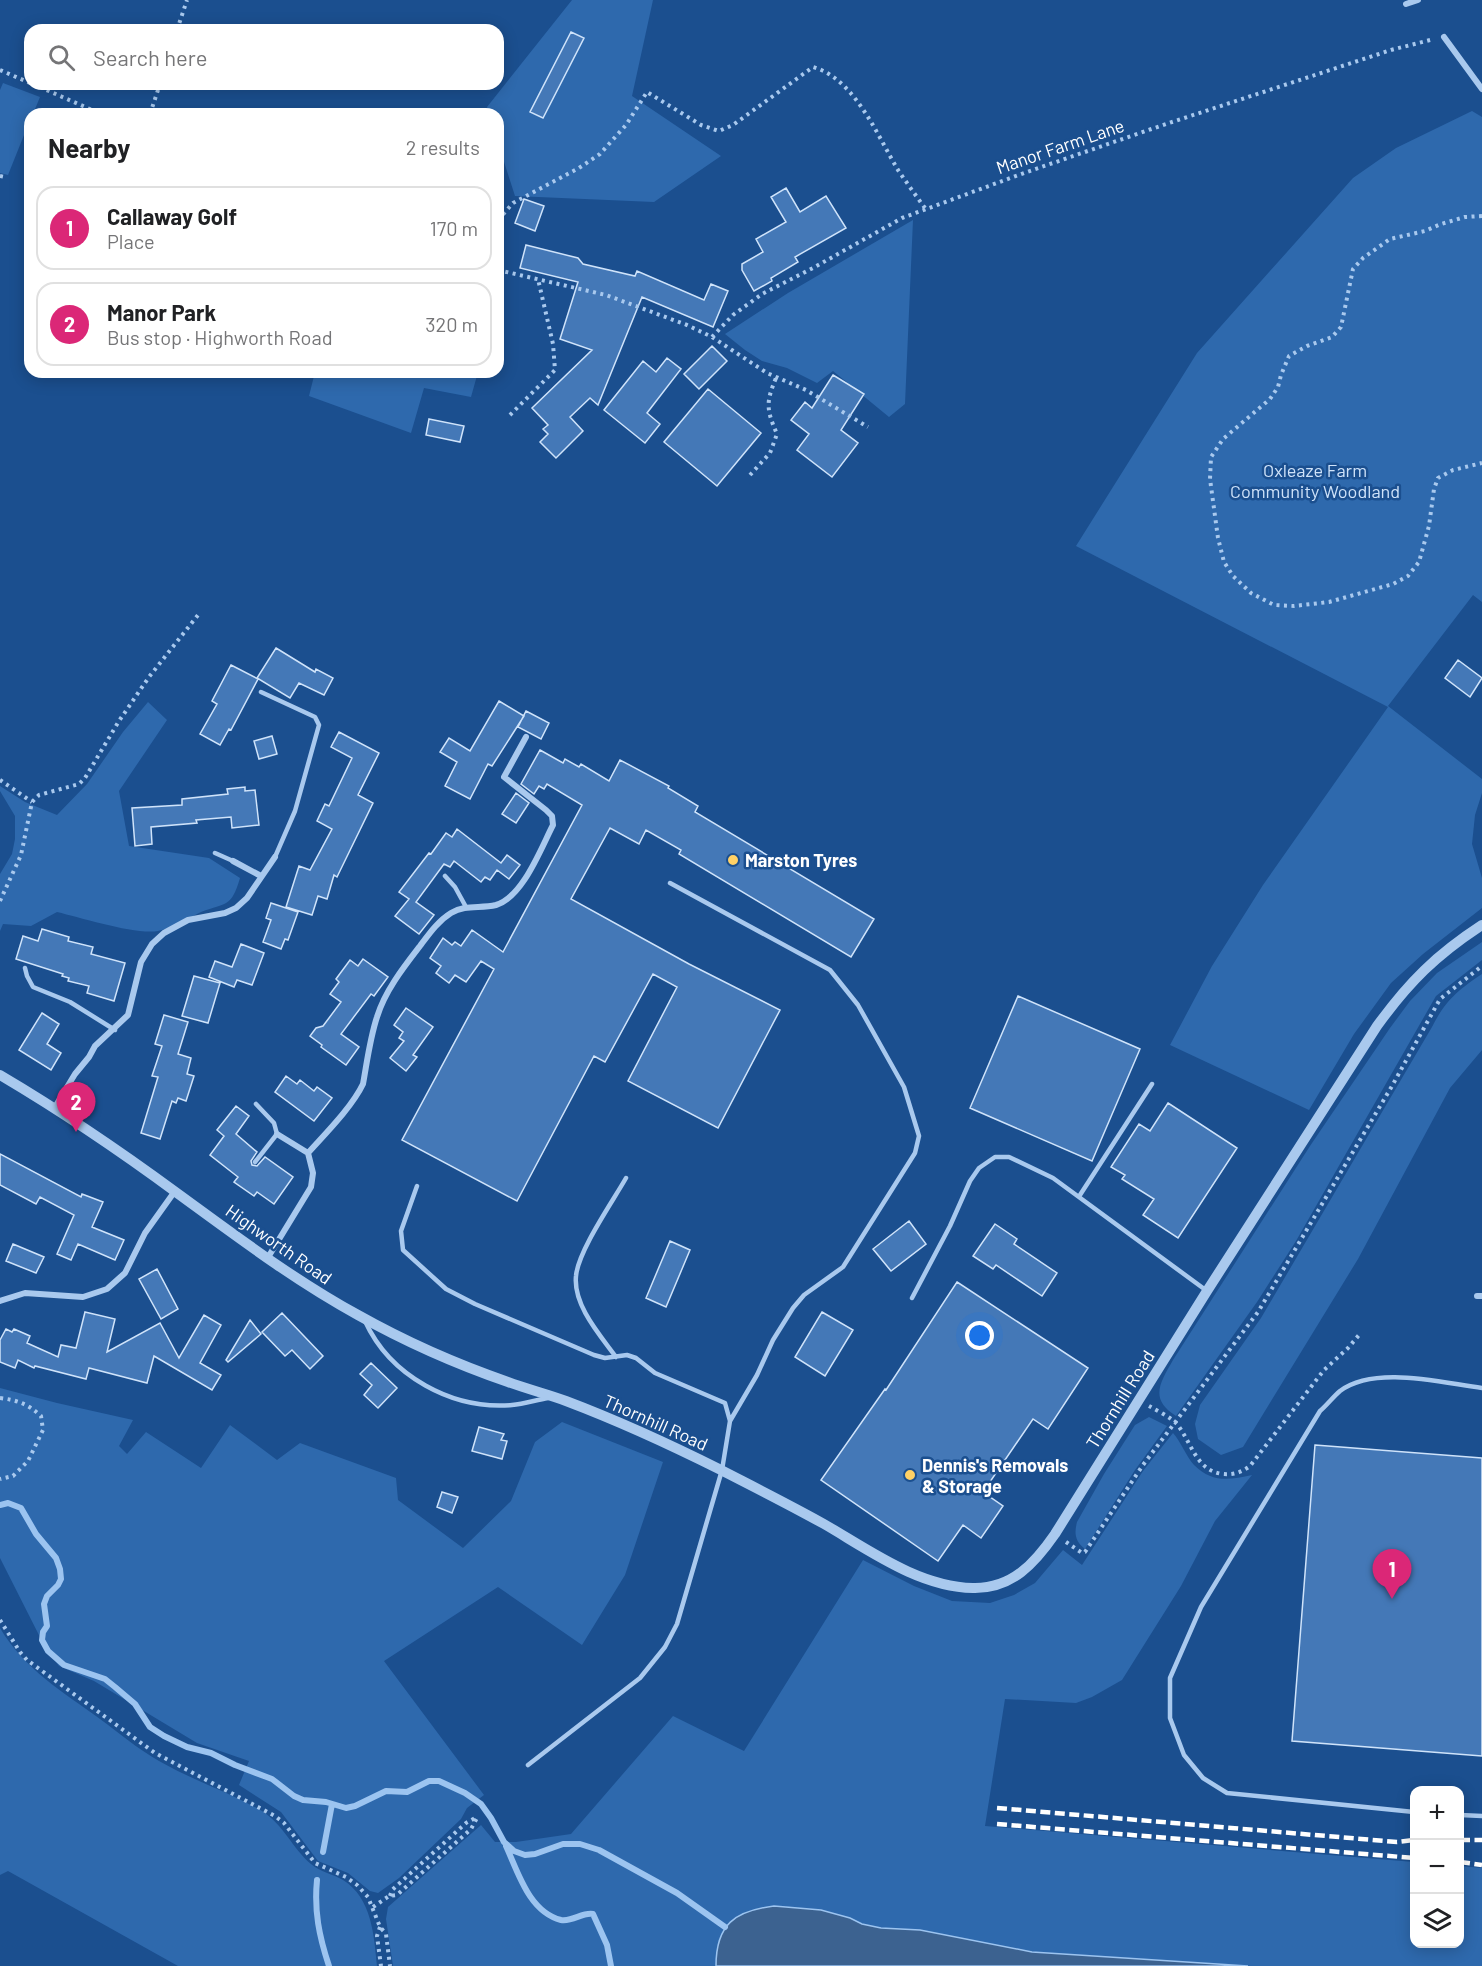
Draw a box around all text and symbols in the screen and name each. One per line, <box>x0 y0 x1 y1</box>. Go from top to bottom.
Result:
search box <box>24 24 504 90</box>
icon: search <box>45 41 78 74</box>
text: Search here <box>93 44 207 70</box>
street label: Manor Farm Lane <box>993 114 1127 178</box>
text: Nearby <box>48 132 130 163</box>
text: 2 results <box>406 135 480 159</box>
text: Callaway Golf <box>107 203 237 229</box>
text: 1 <box>66 216 73 240</box>
text: 170 m <box>430 216 478 240</box>
text: Place <box>107 229 155 253</box>
text: Manor Park <box>107 299 216 325</box>
text: 2 <box>64 312 75 336</box>
text: 320 m <box>425 312 478 336</box>
text: Bus stop · Highworth Road <box>107 325 333 349</box>
park label: Oxleaze Farm Community Woodland <box>1230 459 1400 502</box>
place label: Marston Tyres <box>745 849 857 871</box>
marker: Marston Tyres <box>726 853 740 867</box>
pin: 2 <box>56 1082 96 1132</box>
street label: Highworth Road <box>222 1199 336 1289</box>
your location <box>965 1321 994 1350</box>
street label: Thornhill Road <box>1081 1346 1159 1452</box>
street label: Thornhill Road <box>600 1389 712 1455</box>
place label: Dennis's Removals & Storage <box>922 1454 1068 1497</box>
marker: Dennis's Removals & Storage <box>903 1468 917 1482</box>
pin: 1 <box>1372 1550 1412 1599</box>
map controls <box>1410 1786 1464 1948</box>
button: + <box>1410 1786 1464 1840</box>
button: − <box>1410 1840 1464 1894</box>
button: layers <box>1410 1894 1464 1948</box>

